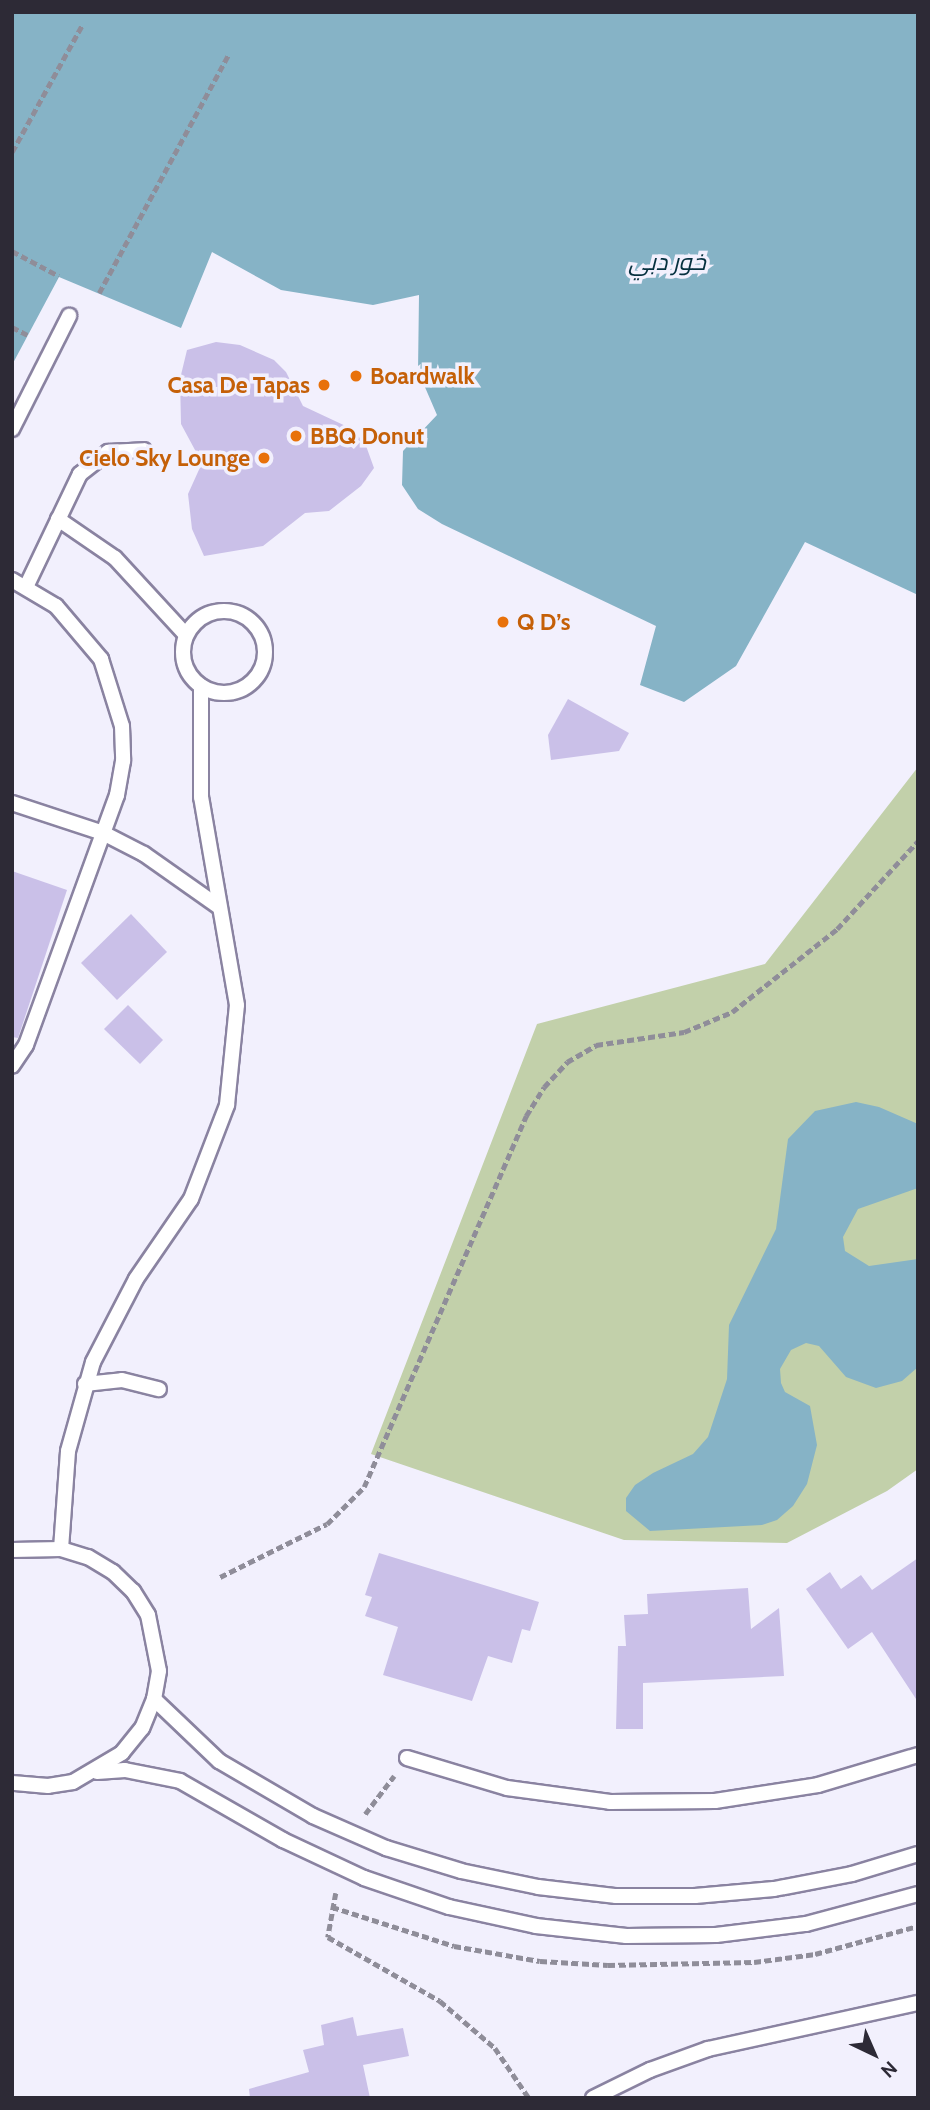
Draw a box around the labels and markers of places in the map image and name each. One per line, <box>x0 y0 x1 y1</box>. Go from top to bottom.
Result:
place label: Boardwalk <box>370 362 475 390</box>
marker: Boardwalk <box>348 368 364 384</box>
place label: Casa De Tapas <box>167 371 310 399</box>
marker: Casa De Tapas <box>316 377 332 393</box>
place label: BBQ Donut <box>310 422 424 450</box>
marker: BBQ Donut <box>288 428 304 444</box>
place label: Cielo Sky Lounge <box>79 444 250 472</box>
marker: Cielo Sky Lounge <box>256 450 272 466</box>
place label: Q D’s <box>517 608 570 636</box>
marker: Q D’s <box>495 614 511 630</box>

